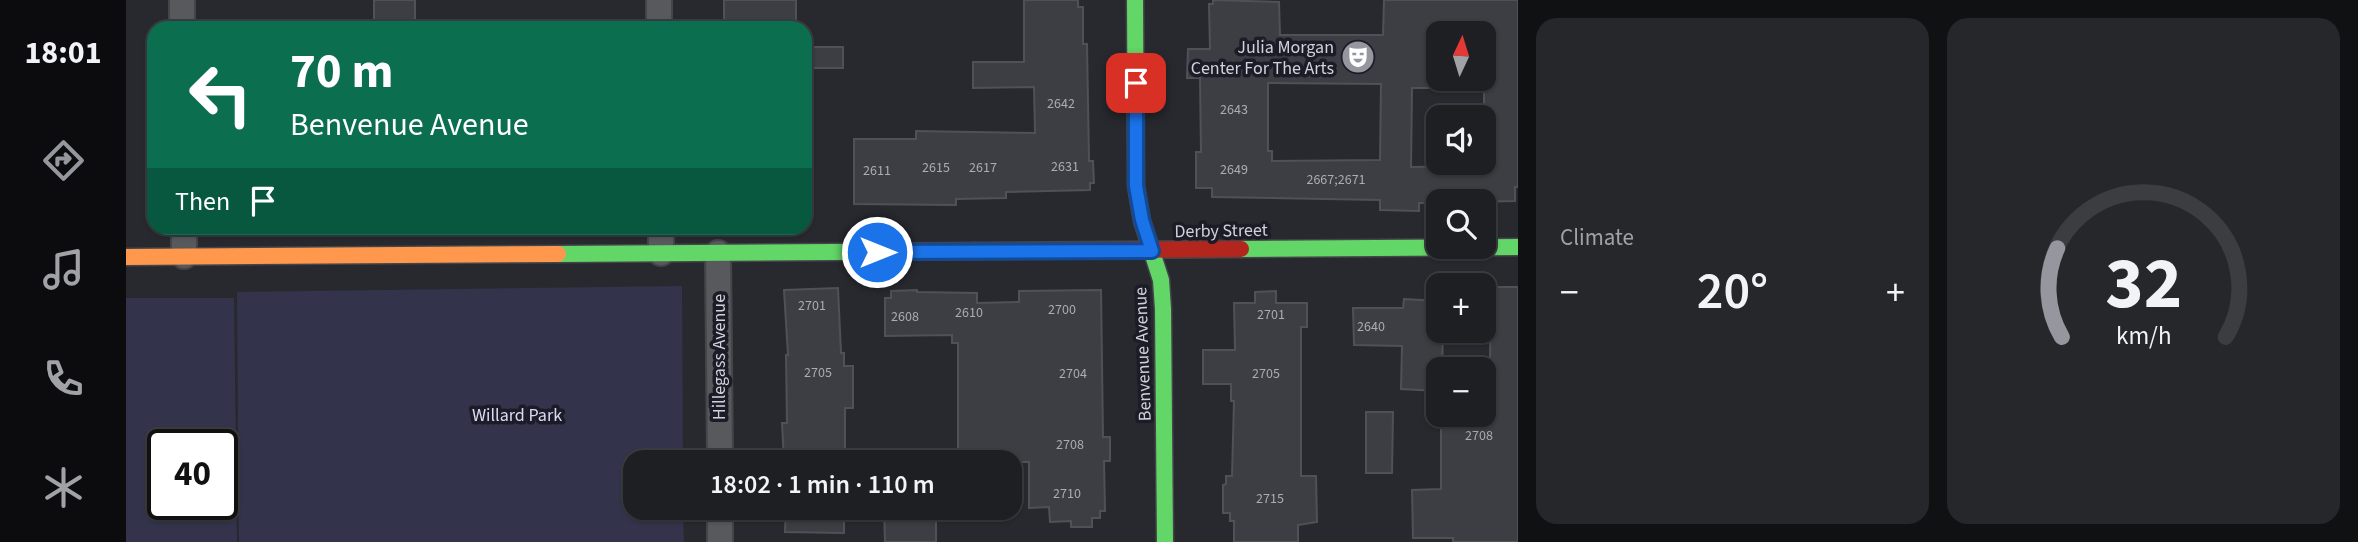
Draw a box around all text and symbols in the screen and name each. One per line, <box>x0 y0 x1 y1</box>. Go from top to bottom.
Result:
north arrow <box>1426 21 1496 91</box>
map controls <box>1426 21 1496 427</box>
text: 18:01 <box>24 30 102 76</box>
place label: Julia Morgan Center For The Arts <box>1191 35 1334 81</box>
text: 70 m <box>290 37 394 107</box>
theatre icon: Julia Morgan Center For The Arts <box>1339 38 1377 76</box>
icon: left <box>175 49 266 140</box>
pin <box>1106 53 1166 113</box>
icon: arrive <box>1117 64 1155 102</box>
house number: 2642 <box>1047 94 1075 114</box>
house number: 2643 <box>1220 100 1248 120</box>
text: Benvenue Avenue <box>290 102 529 148</box>
button: sound <box>1426 105 1496 175</box>
icon: directions <box>39 136 88 185</box>
house number: 2631 <box>1051 157 1079 177</box>
house number: 2615 <box>922 158 950 178</box>
house number: 2617 <box>969 158 997 178</box>
house number: 2649 <box>1220 160 1248 180</box>
house number: 2611 <box>863 161 891 181</box>
house number: 2667;2671 <box>1306 170 1366 190</box>
icon: arrive <box>244 182 282 220</box>
text: Then <box>175 183 230 220</box>
button: search <box>1426 189 1496 259</box>
position arrow <box>840 215 914 289</box>
street label: Derby Street <box>1174 218 1268 244</box>
text: Climate <box>1560 221 1634 254</box>
text: 32 <box>2105 232 2182 336</box>
icon: music <box>39 245 88 294</box>
text: 20° <box>1697 255 1768 329</box>
text: − <box>1560 266 1579 320</box>
text: + <box>1886 266 1905 320</box>
button: + <box>1426 273 1496 343</box>
street label: Benvenue Avenue <box>1128 286 1158 422</box>
street label: Hillegass Avenue <box>707 294 732 420</box>
house number: 2701 <box>798 296 826 316</box>
house number: 2700 <box>1048 300 1076 320</box>
house number: 2610 <box>955 303 983 323</box>
house number: 2701 <box>1257 305 1285 325</box>
house number: 2608 <box>891 307 919 327</box>
house number: 2640 <box>1357 317 1385 337</box>
text: km/h <box>2116 318 2171 354</box>
icon: phone <box>39 354 88 403</box>
button: − <box>1426 357 1496 427</box>
house number: 2705 <box>804 363 832 383</box>
house number: 2704 <box>1059 364 1087 384</box>
house number: 2705 <box>1252 364 1280 384</box>
park label: Willard Park <box>472 403 562 428</box>
house number: 2708 <box>1465 426 1493 446</box>
speed limit sign: 40 <box>147 429 238 520</box>
house number: 2708 <box>1056 435 1084 455</box>
icon: climate <box>39 463 88 512</box>
text: 18:02 · 1 min · 110 m <box>710 466 935 503</box>
house number: 2710 <box>1053 484 1081 504</box>
house number: 2715 <box>1256 489 1284 509</box>

